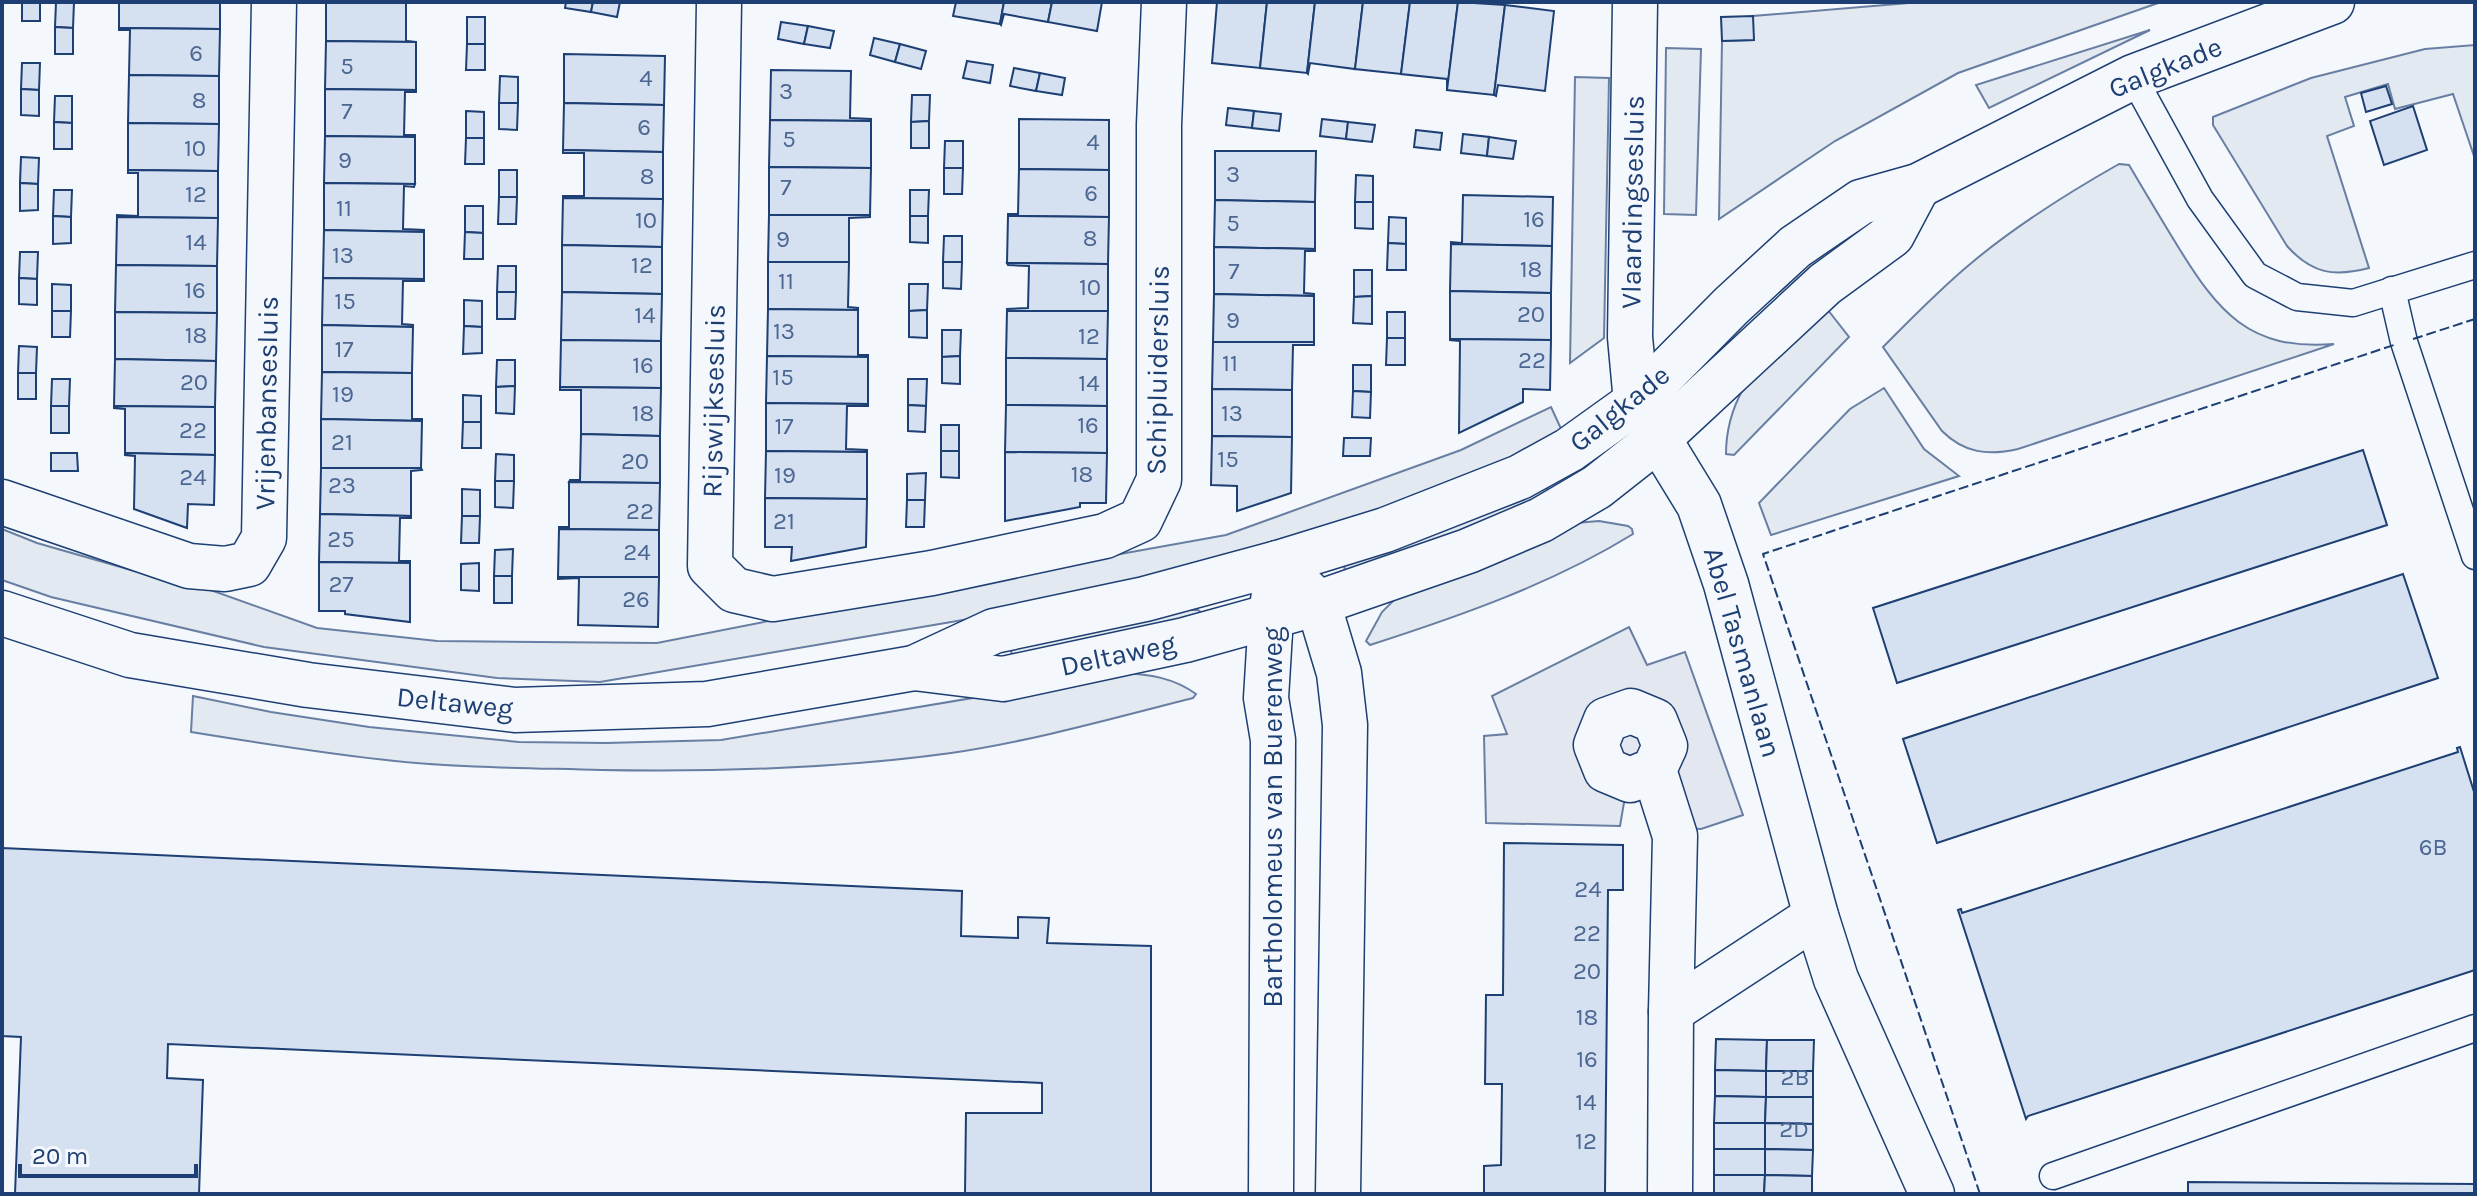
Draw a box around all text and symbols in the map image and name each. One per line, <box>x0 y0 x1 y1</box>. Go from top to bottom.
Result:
street label: Galgkade <box>2104 30 2227 105</box>
house number: 6 <box>189 39 203 67</box>
house number: 5 <box>340 52 354 80</box>
house number: 4 <box>639 64 653 92</box>
house number: 3 <box>779 77 793 105</box>
house number: 8 <box>192 86 206 114</box>
street label: Vlaardingsesluis <box>1614 95 1651 309</box>
house number: 7 <box>341 97 353 125</box>
house number: 6 <box>637 113 651 141</box>
house number: 5 <box>782 125 796 153</box>
house number: 4 <box>1086 128 1100 156</box>
house number: 10 <box>184 134 206 162</box>
house number: 9 <box>338 146 352 174</box>
house number: 3 <box>1226 160 1240 188</box>
house number: 8 <box>640 162 654 190</box>
house number: 7 <box>780 173 792 201</box>
house number: 6 <box>1084 179 1098 207</box>
house number: 12 <box>185 180 207 208</box>
house number: 11 <box>336 194 352 222</box>
house number: 16 <box>1523 205 1545 233</box>
house number: 10 <box>635 206 657 234</box>
house number: 5 <box>1226 209 1240 237</box>
house number: 8 <box>1083 224 1097 252</box>
house number: 9 <box>776 225 790 253</box>
house number: 14 <box>185 228 207 256</box>
house number: 13 <box>332 241 354 269</box>
house number: 12 <box>631 251 653 279</box>
house number: 18 <box>1520 255 1542 283</box>
house number: 7 <box>1228 257 1240 285</box>
street label: Schipluidersluis <box>1139 265 1176 475</box>
house number: 11 <box>778 267 794 295</box>
house number: 10 <box>1079 273 1101 301</box>
house number: 16 <box>184 276 206 304</box>
house number: 15 <box>334 287 356 315</box>
street label: Vrijenbansesluis <box>248 296 285 510</box>
house number: 20 <box>1517 300 1545 328</box>
house number: 14 <box>634 301 656 329</box>
street label: Rijswijksesluis <box>695 304 732 498</box>
house number: 9 <box>1226 306 1240 334</box>
house number: 13 <box>773 317 795 345</box>
house number: 18 <box>185 321 207 349</box>
house number: 12 <box>1078 322 1100 350</box>
house number: 17 <box>334 335 354 363</box>
house number: 22 <box>1518 346 1546 374</box>
house number: 11 <box>1222 349 1238 377</box>
house number: 16 <box>632 351 654 379</box>
street label: Galgkade <box>1563 358 1676 459</box>
house number: 15 <box>772 363 794 391</box>
house number: 20 <box>180 368 208 396</box>
house number: 14 <box>1078 369 1100 397</box>
house number: 19 <box>332 380 354 408</box>
house number: 18 <box>632 399 654 427</box>
house number: 13 <box>1221 399 1243 427</box>
house number: 16 <box>1077 411 1099 439</box>
house number: 17 <box>774 412 794 440</box>
house number: 22 <box>179 416 207 444</box>
house number: 21 <box>331 428 353 456</box>
house number: 15 <box>1217 445 1239 473</box>
house number: 20 <box>621 447 649 475</box>
house number: 18 <box>1071 460 1093 488</box>
house number: 19 <box>774 461 796 489</box>
house number: 24 <box>179 463 207 491</box>
house number: 23 <box>328 471 356 499</box>
house number: 22 <box>626 497 654 525</box>
house number: 21 <box>773 507 795 535</box>
house number: 25 <box>327 525 355 553</box>
house number: 24 <box>623 538 651 566</box>
street label: Abel Tasmanlaan <box>1697 543 1788 761</box>
house number: 27 <box>328 570 354 598</box>
house number: 26 <box>622 585 650 613</box>
street label: Deltaweg <box>1057 626 1179 683</box>
street label: Bartholomeus van Buerenweg <box>1256 626 1289 1008</box>
street label: Deltaweg <box>395 680 515 725</box>
house number: 6B <box>2419 833 2447 861</box>
house number: 24 <box>1574 875 1602 903</box>
house number: 22 <box>1573 919 1601 947</box>
house number: 20 <box>1573 957 1601 985</box>
house number: 18 <box>1576 1003 1598 1031</box>
house number: 16 <box>1576 1045 1598 1073</box>
house number: 2B <box>1781 1063 1809 1091</box>
house number: 14 <box>1575 1088 1597 1116</box>
house number: 2D <box>1779 1115 1809 1143</box>
house number: 12 <box>1575 1127 1597 1155</box>
scale bar <box>20 1128 196 1178</box>
text: 20 m <box>32 1142 88 1170</box>

